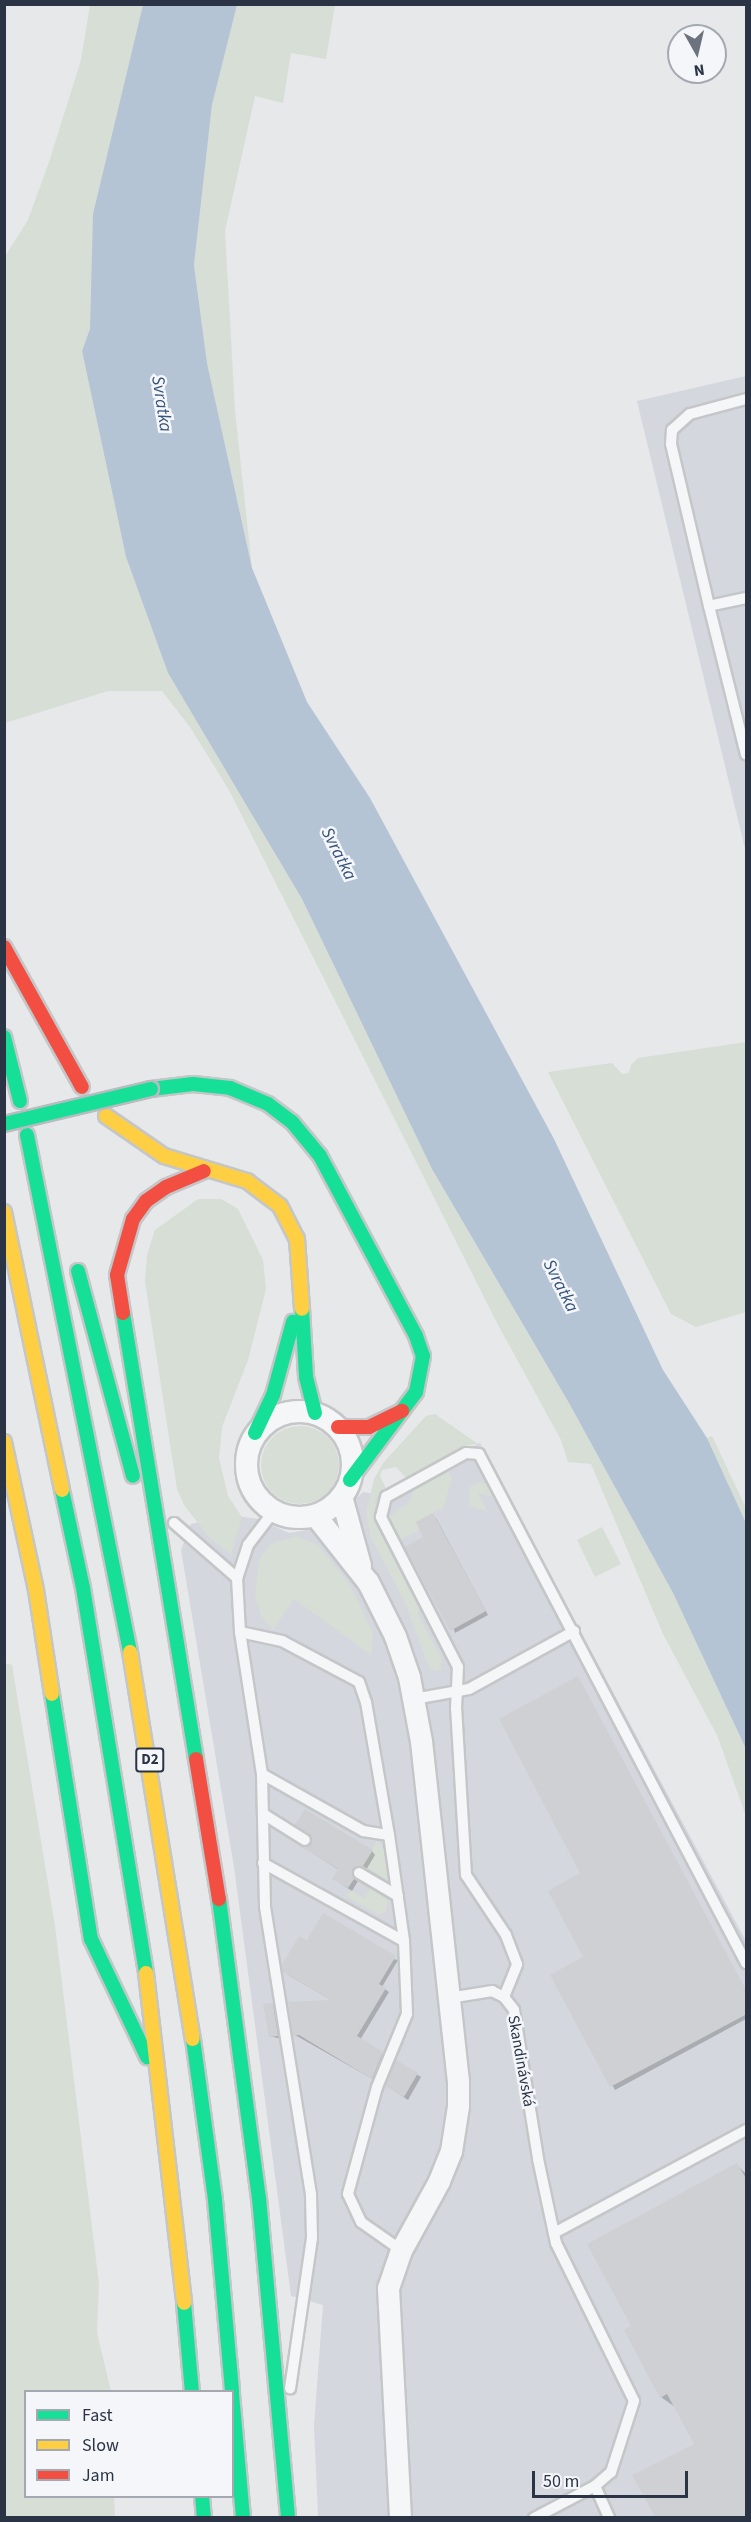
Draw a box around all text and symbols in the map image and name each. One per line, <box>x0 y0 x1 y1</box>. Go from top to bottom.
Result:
north arrow <box>667 24 727 84</box>
text: N <box>692 58 706 81</box>
water label: Svratka <box>146 374 176 434</box>
water label: Svratka <box>316 824 360 884</box>
water label: Svratka <box>538 1256 582 1316</box>
road number: D2 <box>135 1748 165 1772</box>
street label: Skandinávská <box>503 2014 539 2108</box>
legend <box>24 2390 234 2498</box>
text: Fast <box>82 2403 113 2428</box>
text: Slow <box>82 2433 119 2458</box>
scale bar <box>535 2459 691 2497</box>
text: Jam <box>82 2463 115 2488</box>
text: 50 m <box>543 2469 579 2494</box>

